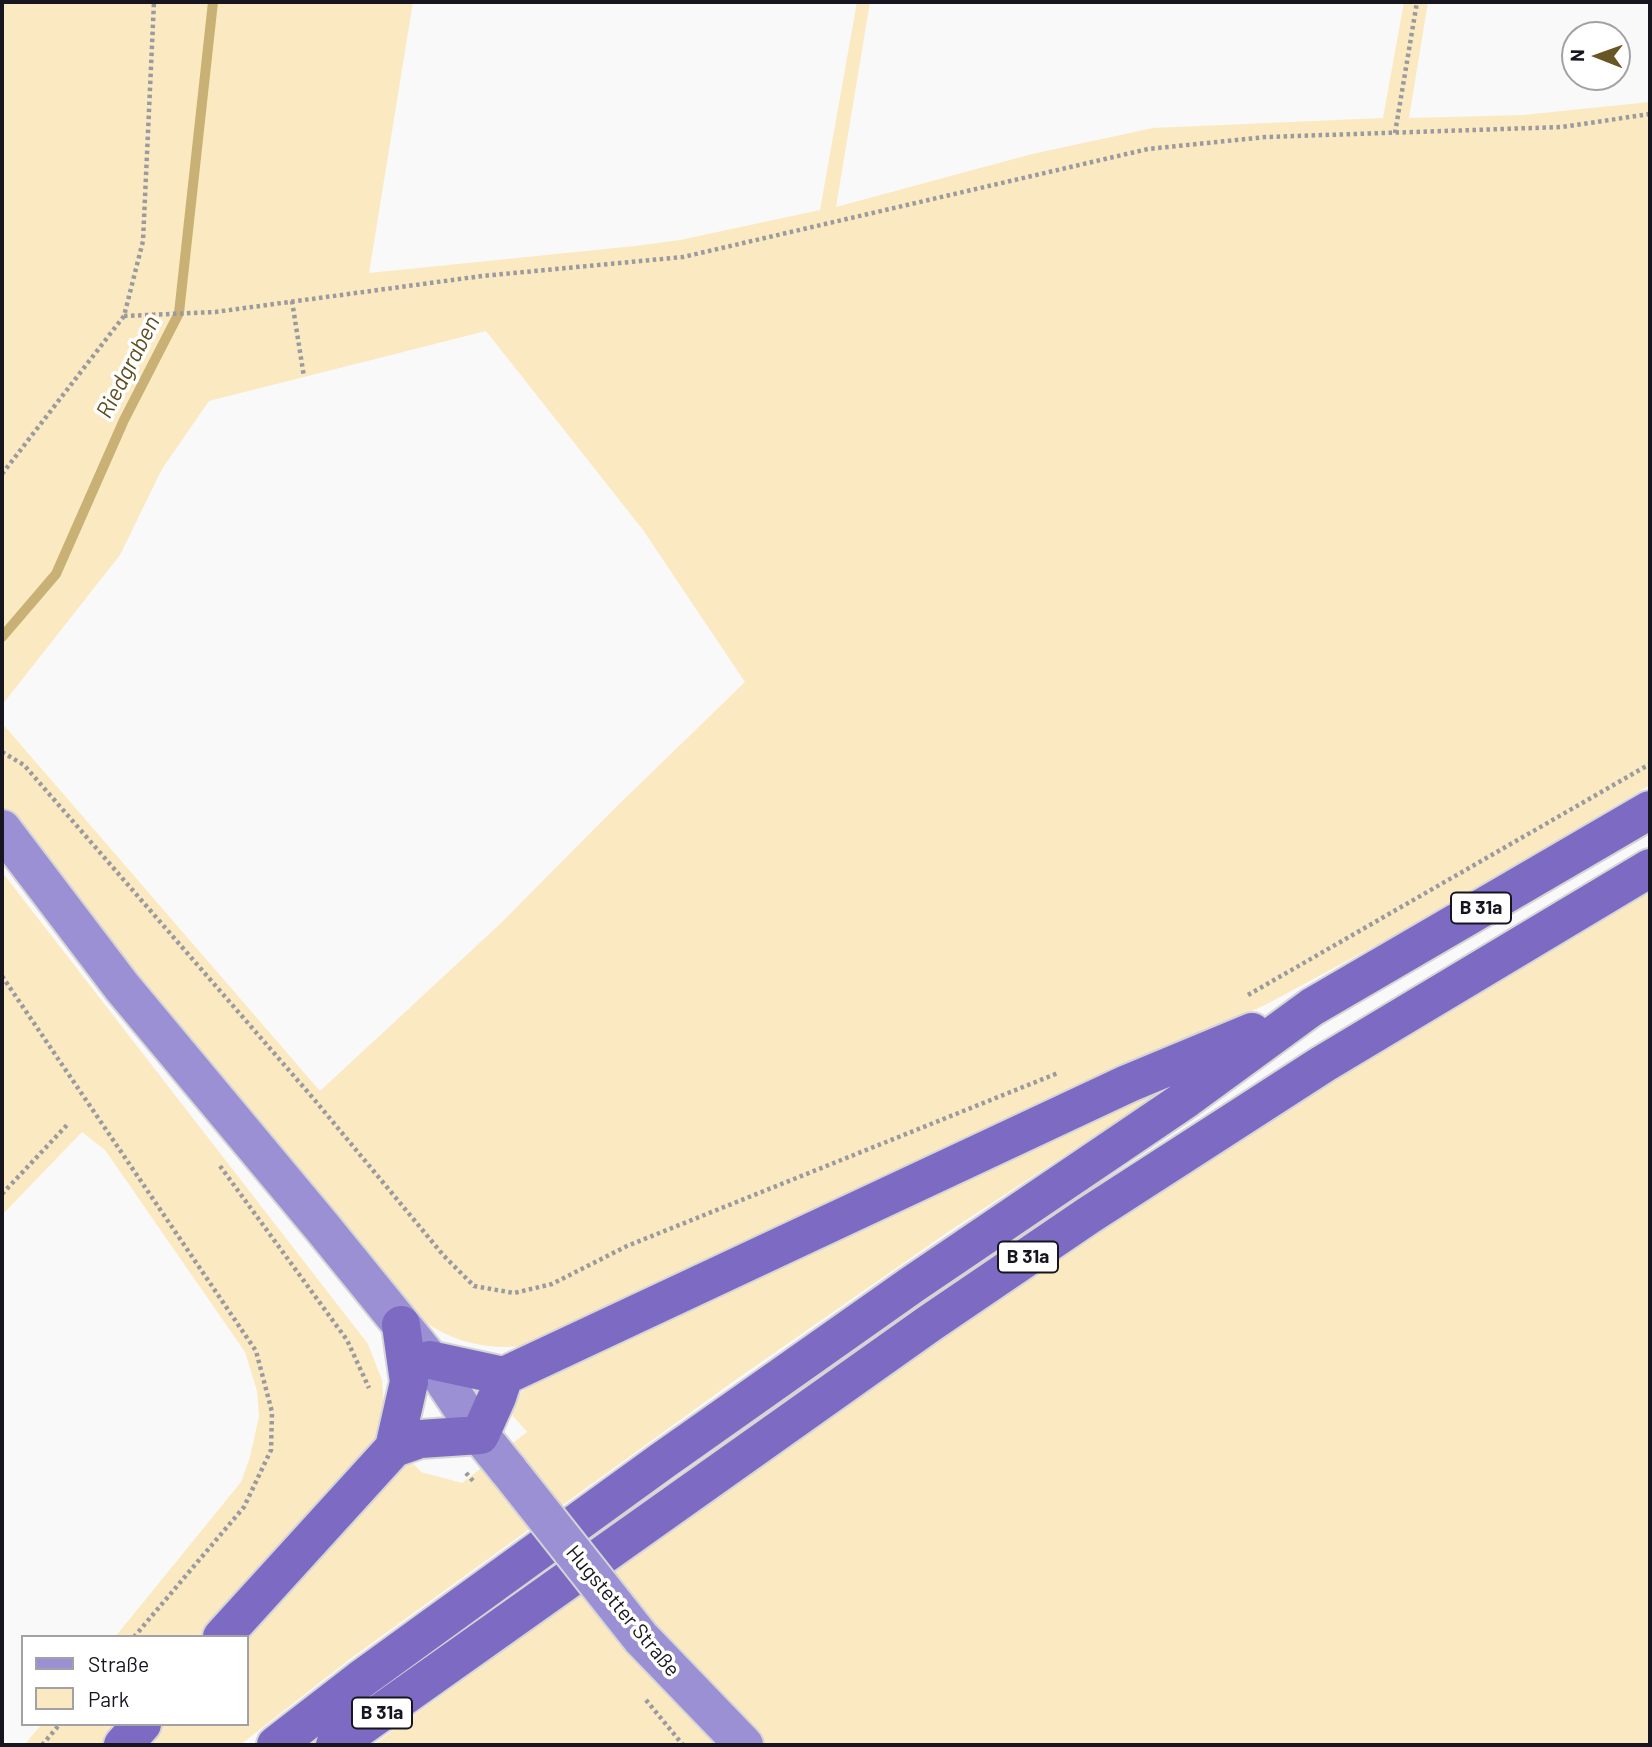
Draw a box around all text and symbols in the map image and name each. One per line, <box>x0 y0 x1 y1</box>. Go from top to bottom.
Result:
north arrow <box>1561 21 1631 91</box>
text: N <box>1565 49 1588 62</box>
water label: Riedgraben <box>90 311 166 423</box>
road number: B 31a <box>1451 893 1511 924</box>
road number: B 31a <box>998 1242 1058 1273</box>
street label: Hugstetter Straße <box>561 1540 685 1682</box>
legend <box>21 1635 248 1726</box>
text: Straße <box>88 1651 149 1676</box>
text: Park <box>88 1686 129 1711</box>
road number: B 31a <box>352 1698 412 1728</box>

